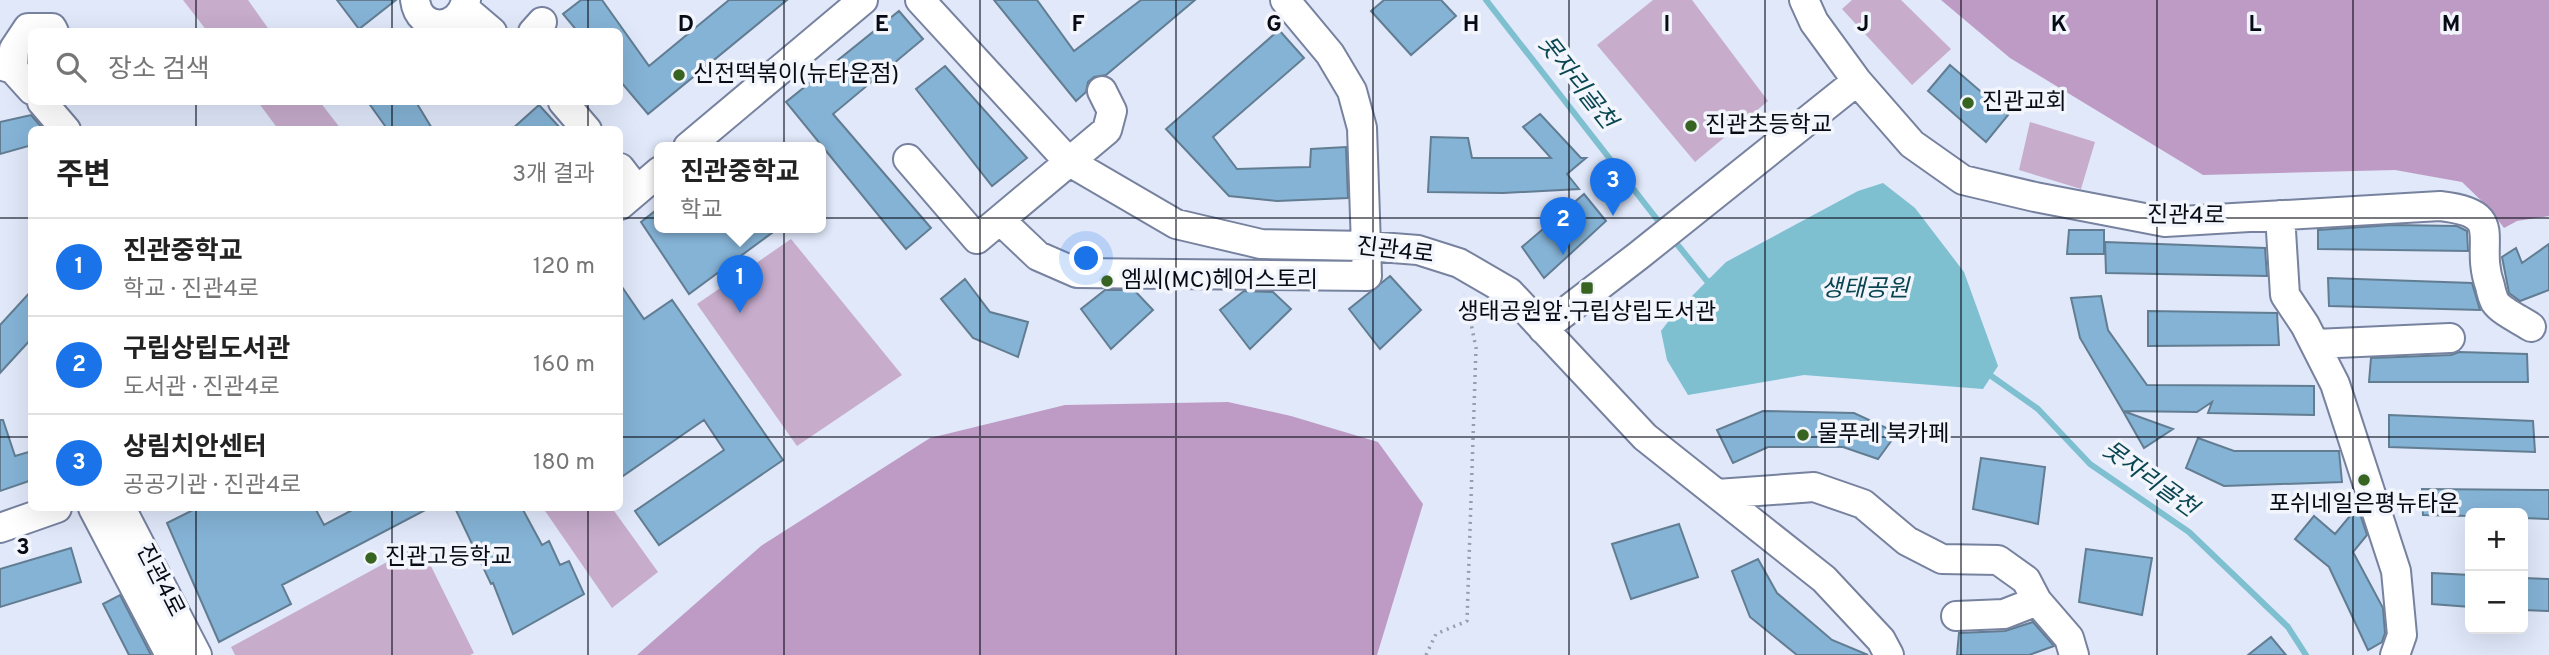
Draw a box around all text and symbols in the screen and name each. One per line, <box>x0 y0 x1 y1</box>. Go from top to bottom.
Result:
text: D <box>678 11 694 40</box>
text: E <box>875 11 889 40</box>
text: F <box>1071 11 1085 40</box>
text: G <box>1266 11 1282 40</box>
text: H <box>1463 11 1479 40</box>
text: I <box>1664 11 1670 40</box>
text: J <box>1857 11 1869 40</box>
text: K <box>2051 11 2067 40</box>
text: L <box>2248 11 2262 40</box>
text: M <box>2442 11 2460 40</box>
search box <box>28 28 623 105</box>
water label: 못자리골천 <box>1530 30 1624 138</box>
icon: search <box>52 48 90 86</box>
text: 장소 검색 <box>108 54 210 87</box>
place label: 신전떡볶이(뉴타운점) <box>693 61 899 90</box>
marker: 신전떡볶이(뉴타운점) <box>671 67 687 83</box>
place label: 진관교회 <box>1982 89 2067 118</box>
marker: 진관교회 <box>1960 95 1976 111</box>
place label: 진관초등학교 <box>1705 112 1832 141</box>
marker: 진관초등학교 <box>1683 118 1699 134</box>
popup <box>654 142 826 233</box>
text: 진관중학교 <box>680 157 800 190</box>
text: 주변 <box>56 158 111 195</box>
pin: 3 <box>1590 158 1636 216</box>
text: 3개 결과 <box>512 161 595 190</box>
text: 학교 <box>680 197 723 226</box>
pin: 2 <box>1540 197 1586 255</box>
street label: 진관4로 <box>2147 202 2225 232</box>
street label: 진관4로 <box>1355 233 1435 271</box>
text: 진관중학교 <box>123 236 243 269</box>
your location <box>1069 241 1103 275</box>
text: 1 <box>74 253 84 282</box>
text: 120 m <box>533 253 595 282</box>
pin: 1 <box>717 255 763 313</box>
place label: 엠씨(MC)헤어스토리 <box>1121 267 1318 296</box>
marker: 엠씨(MC)헤어스토리 <box>1099 273 1115 289</box>
water label: 생태공원 <box>1821 275 1911 305</box>
text: 학교 · 진관4로 <box>123 276 259 305</box>
marker: 생태공원앞.구립상립도서관 <box>1579 280 1595 296</box>
place label: 생태공원앞.구립상립도서관 <box>1457 299 1717 328</box>
text: 구립상립도서관 <box>123 334 290 367</box>
text: 2 <box>72 351 86 380</box>
text: 160 m <box>533 351 595 380</box>
text: 도서관 · 진관4로 <box>123 374 280 403</box>
place label: 물푸레 북카페 <box>1817 421 1949 450</box>
marker: 물푸레 북카페 <box>1795 427 1811 443</box>
text: 상림치안센터 <box>123 432 267 465</box>
water label: 못자리골천 <box>2096 435 2205 526</box>
text: 3 <box>72 449 86 478</box>
text: 180 m <box>533 449 595 478</box>
text: 공공기관 · 진관4로 <box>123 472 301 501</box>
marker: 포쉬네일은평뉴타운 <box>2356 472 2372 488</box>
place label: 포쉬네일은평뉴타운 <box>2269 491 2459 520</box>
map controls <box>2465 508 2528 634</box>
button: + <box>2465 508 2528 571</box>
text: 3 <box>16 534 30 563</box>
street label: 진관4로 <box>128 540 190 622</box>
place label: 진관고등학교 <box>385 544 512 573</box>
marker: 진관고등학교 <box>363 550 379 566</box>
button: − <box>2465 571 2528 634</box>

